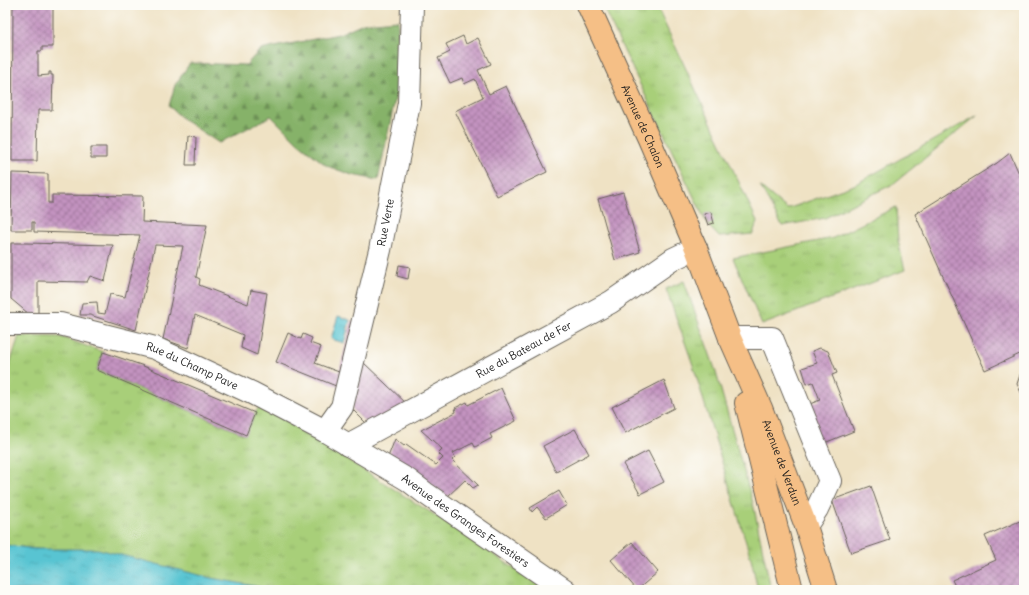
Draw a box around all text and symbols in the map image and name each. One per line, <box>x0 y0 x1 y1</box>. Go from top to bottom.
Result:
street label: Avenue de Chalon <box>618 82 668 170</box>
street label: Rue Verte <box>374 197 397 248</box>
street label: Rue du Bateau de Fer <box>473 318 574 381</box>
street label: Rue du Champ Pave <box>145 339 240 393</box>
street label: Avenue de Verdun <box>759 418 804 507</box>
street label: Avenue des Granges Forestiers <box>399 471 532 570</box>

